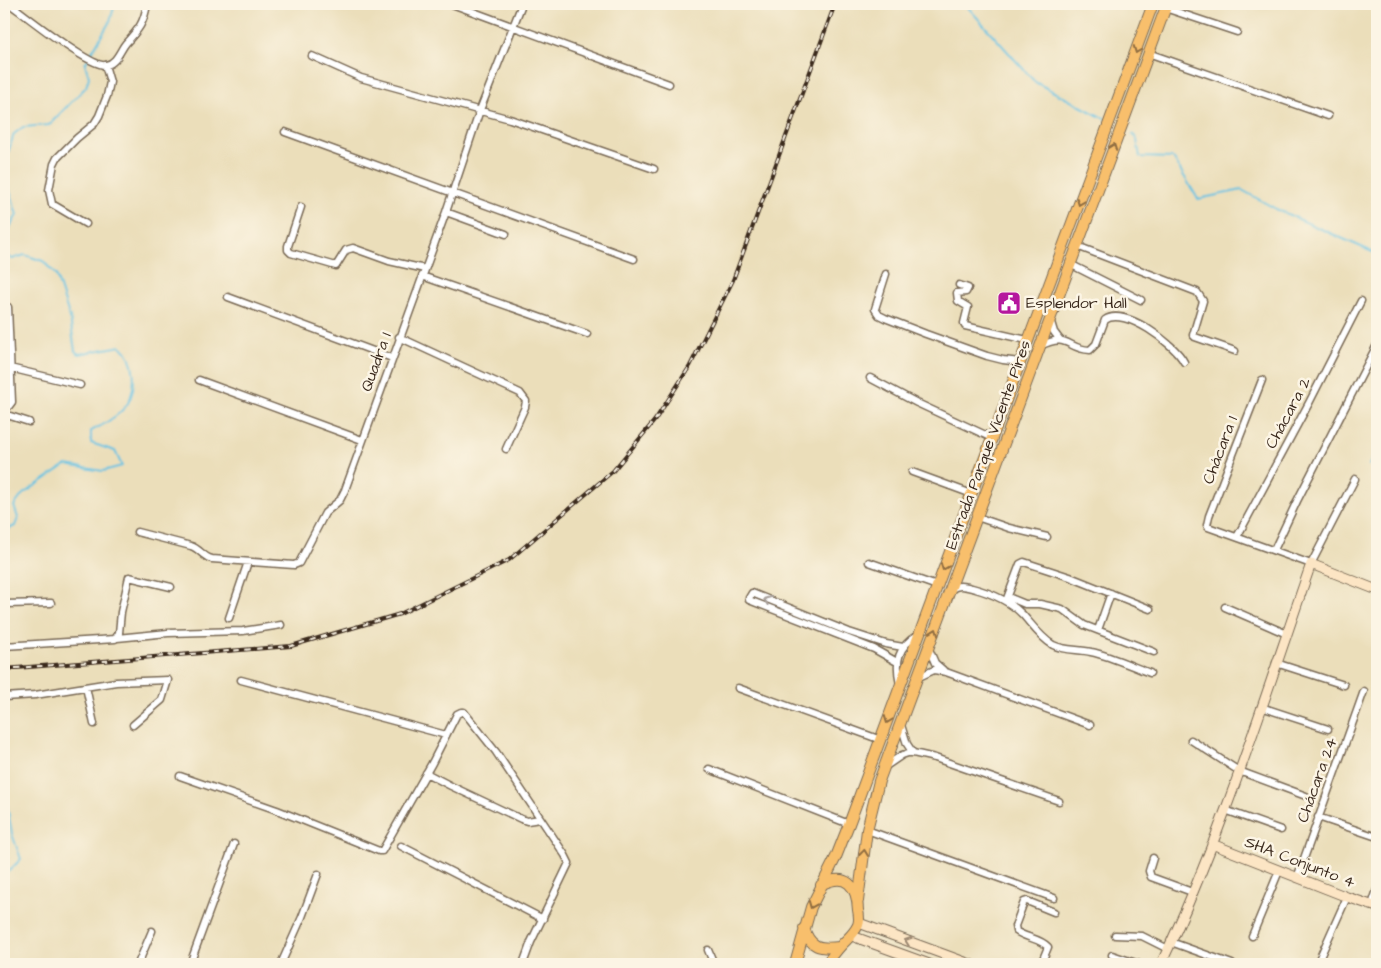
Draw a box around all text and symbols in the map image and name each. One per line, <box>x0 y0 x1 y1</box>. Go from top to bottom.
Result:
one-way arrow <box>1133 45 1143 53</box>
one-way arrow <box>1107 144 1117 152</box>
one-way arrow <box>1076 197 1086 206</box>
public building icon: Esplendor Hall <box>996 290 1022 316</box>
place label: Esplendor Hall <box>1026 292 1127 314</box>
street label: Quadra 1 <box>355 329 397 395</box>
street label: Estrada Parque Vicente Pires <box>940 337 1036 553</box>
street label: Chácara 2 <box>1260 373 1316 453</box>
street label: Chácara 1 <box>1197 413 1243 487</box>
one-way arrow <box>940 563 950 571</box>
one-way arrow <box>763 595 772 606</box>
one-way arrow <box>929 629 939 637</box>
one-way arrow <box>884 715 894 724</box>
street label: Chácara 24 <box>1291 734 1343 826</box>
street label: SHA Conjunto 4 <box>1242 831 1359 893</box>
one-way arrow <box>858 849 869 857</box>
one-way arrow <box>807 900 818 909</box>
one-way arrow <box>904 937 913 947</box>

